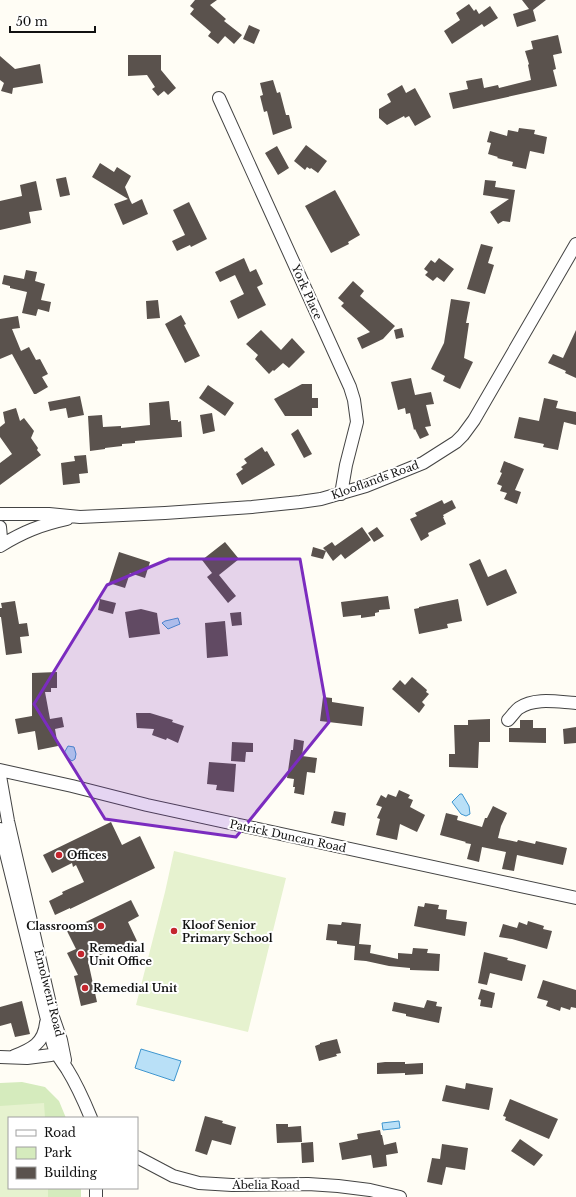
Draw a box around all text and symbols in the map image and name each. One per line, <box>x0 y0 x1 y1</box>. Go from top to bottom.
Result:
scale bar <box>10 8 95 34</box>
text: 50 m <box>16 14 48 29</box>
street label: York Place <box>288 261 325 322</box>
street label: Klooflands Road <box>329 457 421 502</box>
street label: Patrick Duncan Road <box>228 817 348 855</box>
place label: Offices <box>67 848 107 862</box>
marker: Offices <box>54 850 64 860</box>
place label: Kloof Senior Primary School <box>182 918 273 945</box>
place label: Classrooms <box>26 919 93 933</box>
marker: Classrooms <box>96 921 106 931</box>
marker: Kloof Senior Primary School <box>169 926 179 936</box>
place label: Remedial Unit Office <box>89 941 153 968</box>
street label: Emolweni Road <box>31 948 67 1039</box>
marker: Remedial Unit Office <box>76 949 86 959</box>
place label: Remedial Unit <box>93 981 178 995</box>
marker: Remedial Unit <box>80 983 90 993</box>
legend <box>8 1117 138 1189</box>
text: Road <box>44 1125 76 1140</box>
text: Park <box>44 1145 72 1160</box>
text: Building <box>44 1165 98 1180</box>
street label: Abelia Road <box>231 1178 300 1192</box>

